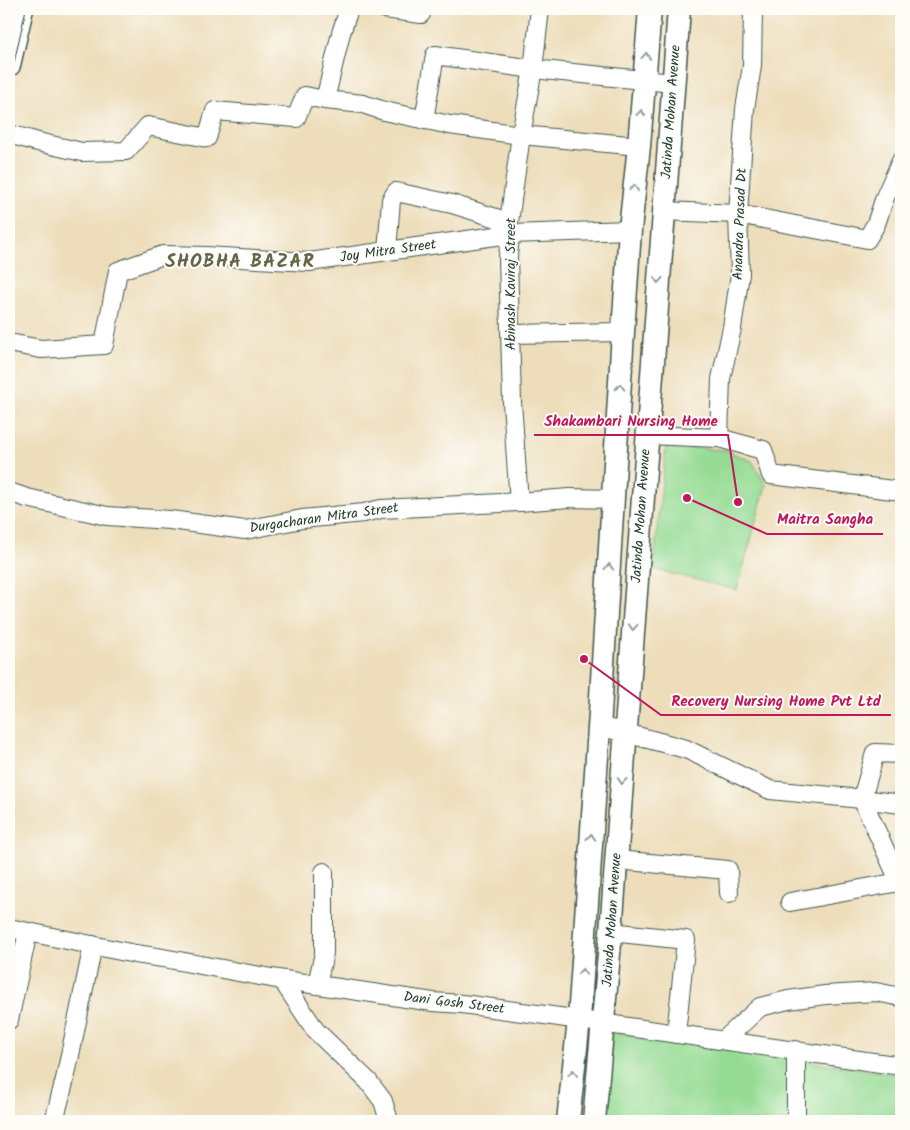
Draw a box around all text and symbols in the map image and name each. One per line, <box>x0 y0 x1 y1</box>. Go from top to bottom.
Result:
street label: Jatinda Mohan Avenue <box>655 44 687 180</box>
one-way arrow <box>641 52 652 60</box>
one-way arrow <box>636 109 647 117</box>
street label: Anandra Prasad Dt <box>727 167 753 280</box>
one-way arrow <box>628 184 639 192</box>
street label: Abinash Kaviraj Street <box>500 217 522 350</box>
street label: Joy Mitra Street <box>338 233 438 269</box>
district label: SHOBHA BAZAR <box>165 247 315 277</box>
one-way arrow <box>653 276 664 284</box>
one-way arrow <box>614 383 625 391</box>
callout: Shakambari Nursing Home <box>534 405 728 435</box>
text: Shakambari Nursing Home <box>544 410 718 434</box>
street label: Jatinda Mohan Avenue <box>625 448 657 584</box>
street label: Durgacharan Mitra Street <box>248 497 401 539</box>
callout: Maitra Sangha <box>767 504 883 534</box>
text: Maitra Sangha <box>777 508 873 532</box>
one-way arrow <box>603 563 614 571</box>
one-way arrow <box>628 623 639 631</box>
callout: Recovery Nursing Home Pvt Ltd <box>661 685 891 715</box>
text: Recovery Nursing Home Pvt Ltd <box>671 690 882 714</box>
one-way arrow <box>617 777 628 785</box>
one-way arrow <box>586 833 597 841</box>
street label: Jatinda Mohan Avenue <box>596 852 628 988</box>
one-way arrow <box>577 967 588 975</box>
street label: Dani Gosh Street <box>402 986 506 1020</box>
one-way arrow <box>567 1069 578 1077</box>

